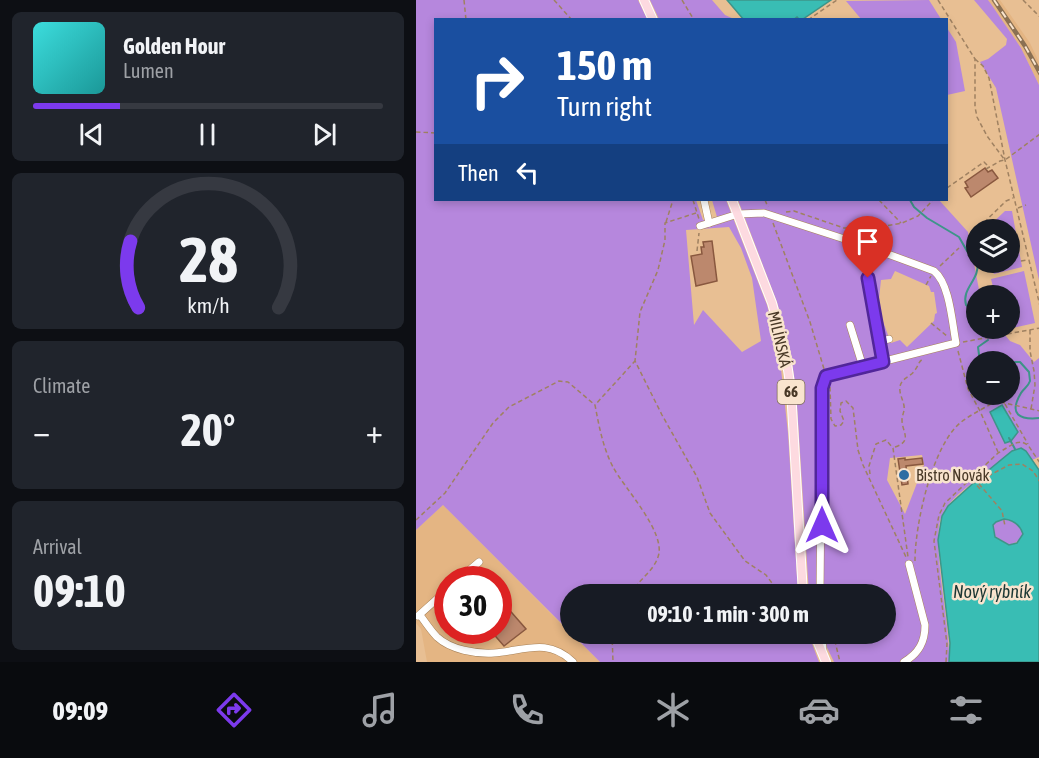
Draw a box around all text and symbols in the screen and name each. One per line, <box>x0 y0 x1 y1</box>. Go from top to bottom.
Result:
text: Golden Hour <box>123 33 225 59</box>
text: 150 m <box>557 41 652 89</box>
icon: right <box>458 42 536 120</box>
text: Lumen <box>123 59 174 82</box>
text: Turn right <box>557 91 652 122</box>
icon: previous <box>75 118 108 151</box>
icon: pause <box>191 118 224 151</box>
icon: next <box>308 118 341 151</box>
icon: left <box>511 156 544 189</box>
text: Then <box>458 160 499 186</box>
pin <box>842 216 893 278</box>
map controls <box>966 219 1020 405</box>
button: layers <box>966 219 1020 273</box>
text: 28 <box>179 224 237 295</box>
icon: arrive <box>851 225 884 258</box>
button: + <box>966 285 1020 339</box>
text: km/h <box>187 293 229 318</box>
street label: MILÍNSKÁ <box>765 309 795 369</box>
button: − <box>966 351 1020 405</box>
text: Climate <box>33 374 90 397</box>
road number: 66 <box>778 380 804 404</box>
text: 20° <box>181 404 235 456</box>
text: − <box>33 412 50 450</box>
text: + <box>366 412 383 450</box>
place label: Bistro Novák <box>916 466 990 484</box>
marker: Bistro Novák <box>897 468 911 482</box>
position arrow <box>790 493 854 557</box>
text: Arrival <box>33 535 82 558</box>
text: 09:10 <box>33 565 126 617</box>
speed limit sign: 30 <box>434 566 512 644</box>
water label: Nový rybník <box>953 581 1032 602</box>
text: 09:10 · 1 min · 300 m <box>647 601 809 627</box>
icon: directions <box>213 689 255 731</box>
icon: music <box>359 689 401 731</box>
icon: phone <box>506 689 548 731</box>
icon: climate <box>652 689 694 731</box>
icon: car <box>798 689 840 731</box>
icon: filters <box>945 689 987 731</box>
text: 09:09 <box>52 695 108 726</box>

